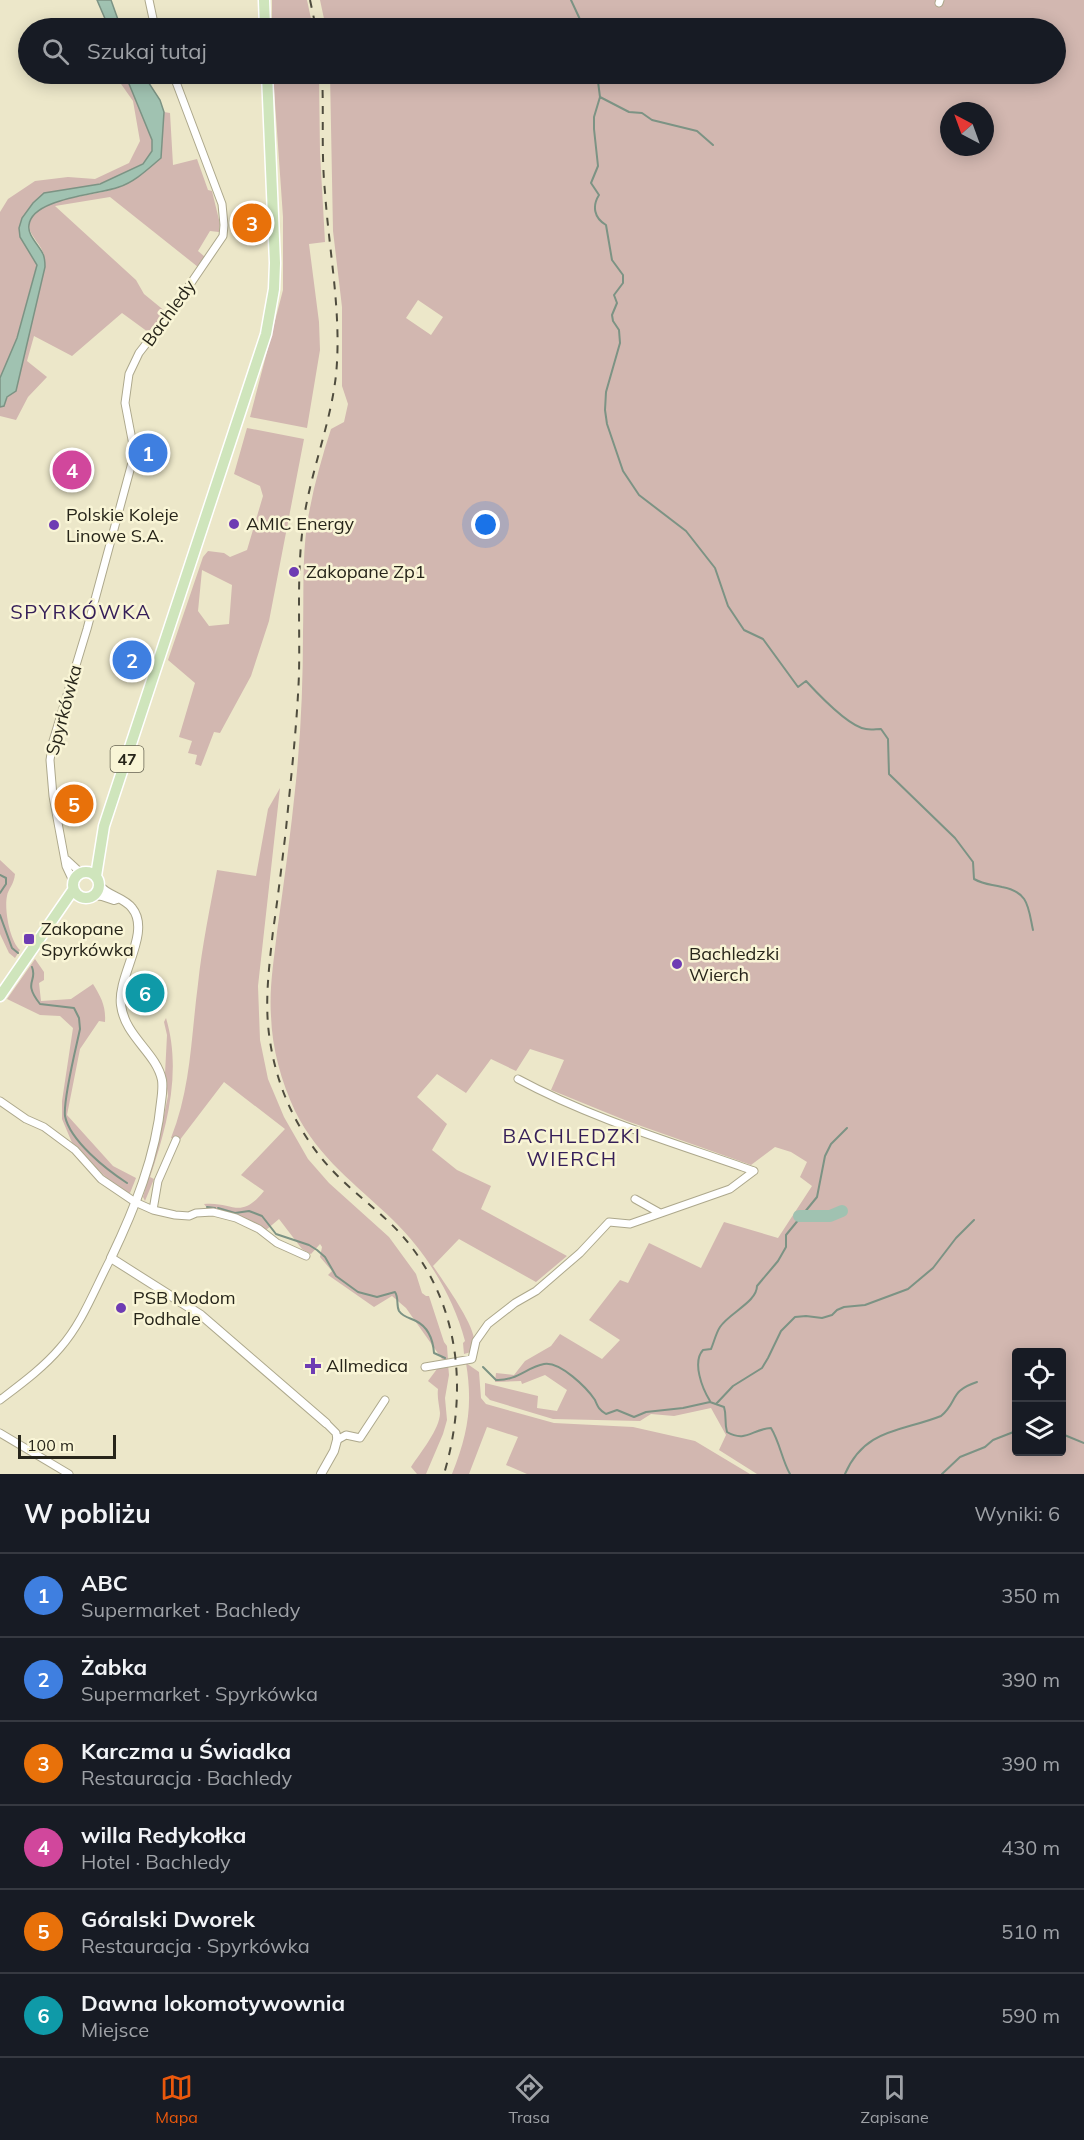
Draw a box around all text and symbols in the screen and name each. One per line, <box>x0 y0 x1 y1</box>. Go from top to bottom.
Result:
search box <box>18 18 1066 84</box>
icon: search <box>39 35 72 68</box>
text: Szukaj tutaj <box>87 37 207 65</box>
north arrow <box>940 102 994 156</box>
pin: 3 <box>232 200 272 246</box>
street label: Bachledy <box>137 274 201 351</box>
pin: 1 <box>128 430 168 476</box>
pin: 4 <box>52 448 92 492</box>
place label: Polskie Koleje Linowe S.A. <box>66 503 179 547</box>
your location <box>471 510 500 539</box>
place label: AMIC Energy <box>246 512 355 535</box>
marker: AMIC Energy <box>227 517 241 531</box>
marker: Polskie Koleje Linowe S.A. <box>47 518 61 532</box>
place label: Zakopane Zp1 <box>306 560 426 583</box>
marker: Zakopane Zp1 <box>287 565 301 579</box>
district label: SPYRKÓWKA <box>10 599 152 624</box>
pin: 2 <box>112 638 152 682</box>
street label: Spyrkówka <box>40 662 87 758</box>
road number: 47 <box>110 746 144 772</box>
pin: 5 <box>54 782 94 826</box>
place label: Zakopane Spyrkówka <box>41 917 134 961</box>
marker: Zakopane Spyrkówka <box>22 932 36 946</box>
place label: Bachledzki Wierch <box>689 942 779 986</box>
marker: Bachledzki Wierch <box>670 957 684 971</box>
pin: 6 <box>126 970 164 1016</box>
district label: BACHLEDZKI WIERCH <box>503 1123 641 1171</box>
place label: PSB Modom Podhale <box>133 1286 235 1330</box>
marker: PSB Modom Podhale <box>114 1301 128 1315</box>
map controls <box>1012 1348 1066 1456</box>
button: locate <box>1012 1348 1066 1402</box>
place label: Allmedica <box>326 1354 408 1377</box>
marker: Allmedica <box>304 1357 322 1375</box>
button: layers <box>1012 1402 1066 1456</box>
scale bar <box>18 1432 116 1460</box>
text: 100 m <box>27 1435 74 1455</box>
text: W pobliżu <box>24 1497 151 1530</box>
text: Wyniki: 6 <box>974 1501 1060 1526</box>
text: ABC <box>81 1569 128 1597</box>
text: 1 <box>38 1583 50 1608</box>
text: 350 m <box>1001 1583 1060 1608</box>
text: Supermarket · Bachledy <box>81 1597 300 1622</box>
text: Żabka <box>81 1653 147 1681</box>
text: 2 <box>38 1667 50 1692</box>
text: 390 m <box>1001 1667 1060 1692</box>
text: Supermarket · Spyrkówka <box>81 1681 318 1706</box>
text: Karczma u Świadka <box>81 1737 291 1765</box>
text: 3 <box>38 1751 50 1776</box>
text: 390 m <box>1001 1751 1060 1776</box>
text: Restauracja · Bachledy <box>81 1765 292 1790</box>
text: willa Redykołka <box>81 1821 247 1849</box>
text: 4 <box>38 1835 50 1860</box>
text: 430 m <box>1001 1835 1060 1860</box>
text: Hotel · Bachledy <box>81 1849 231 1874</box>
text: Góralski Dworek <box>81 1905 255 1933</box>
text: 5 <box>38 1919 50 1944</box>
text: 510 m <box>1001 1919 1060 1944</box>
text: Restauracja · Spyrkówka <box>81 1933 310 1958</box>
text: Dawna lokomotywownia <box>81 1989 345 2017</box>
text: 6 <box>38 2003 50 2028</box>
text: 590 m <box>1001 2003 1060 2028</box>
text: Miejsce <box>81 2017 149 2042</box>
tab: Mapa <box>155 2071 198 2127</box>
tab: Trasa <box>509 2071 550 2127</box>
tab: Zapisane <box>861 2071 929 2127</box>

